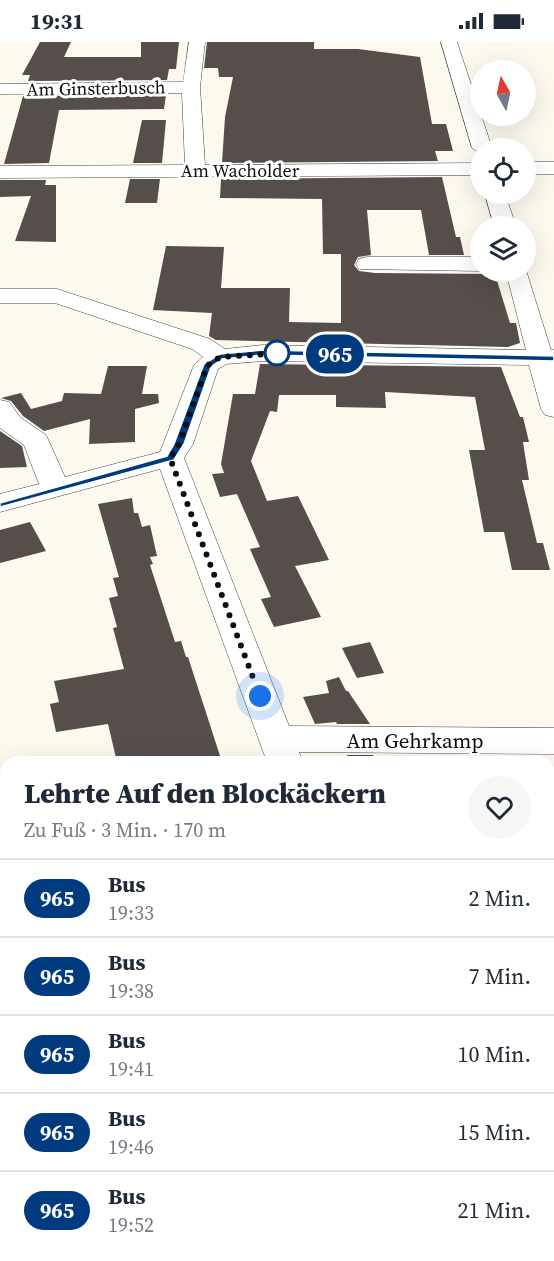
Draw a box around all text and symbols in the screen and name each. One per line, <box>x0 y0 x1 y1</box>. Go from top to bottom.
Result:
text: 19:31 <box>30 6 84 36</box>
north arrow <box>470 60 536 126</box>
map controls <box>470 60 536 282</box>
street label: Am Ginsterbusch <box>26 74 166 102</box>
button: locate <box>470 138 536 204</box>
street label: Am Wacholder <box>181 158 300 183</box>
button: layers <box>470 216 536 282</box>
line badge: 965 <box>300 334 370 374</box>
unlabelled marker <box>264 340 290 366</box>
text: 965 <box>318 340 352 369</box>
your location <box>245 681 275 711</box>
street label: Am Gehrkamp <box>347 726 483 755</box>
text: Lehrte Auf den Blockäckern <box>24 774 386 812</box>
button: heart <box>468 776 531 839</box>
text: Zu Fuß · 3 Min. · 170 m <box>24 816 226 844</box>
text: Bus <box>108 869 145 899</box>
text: 2 Min. <box>469 883 531 913</box>
text: 965 <box>40 884 74 913</box>
text: 19:33 <box>108 899 154 927</box>
text: Bus <box>108 947 145 977</box>
text: 7 Min. <box>469 961 531 991</box>
text: 965 <box>40 962 74 991</box>
text: 19:38 <box>108 977 154 1005</box>
text: Bus <box>108 1025 145 1055</box>
text: 10 Min. <box>458 1039 531 1069</box>
text: 965 <box>40 1040 74 1069</box>
text: 19:41 <box>108 1055 154 1083</box>
text: Bus <box>108 1103 145 1133</box>
text: 15 Min. <box>458 1117 531 1147</box>
text: 965 <box>40 1118 74 1147</box>
text: 19:46 <box>108 1133 154 1161</box>
text: Bus <box>108 1181 145 1211</box>
text: 21 Min. <box>458 1195 531 1225</box>
text: 965 <box>40 1196 74 1225</box>
text: 19:52 <box>108 1211 154 1239</box>

